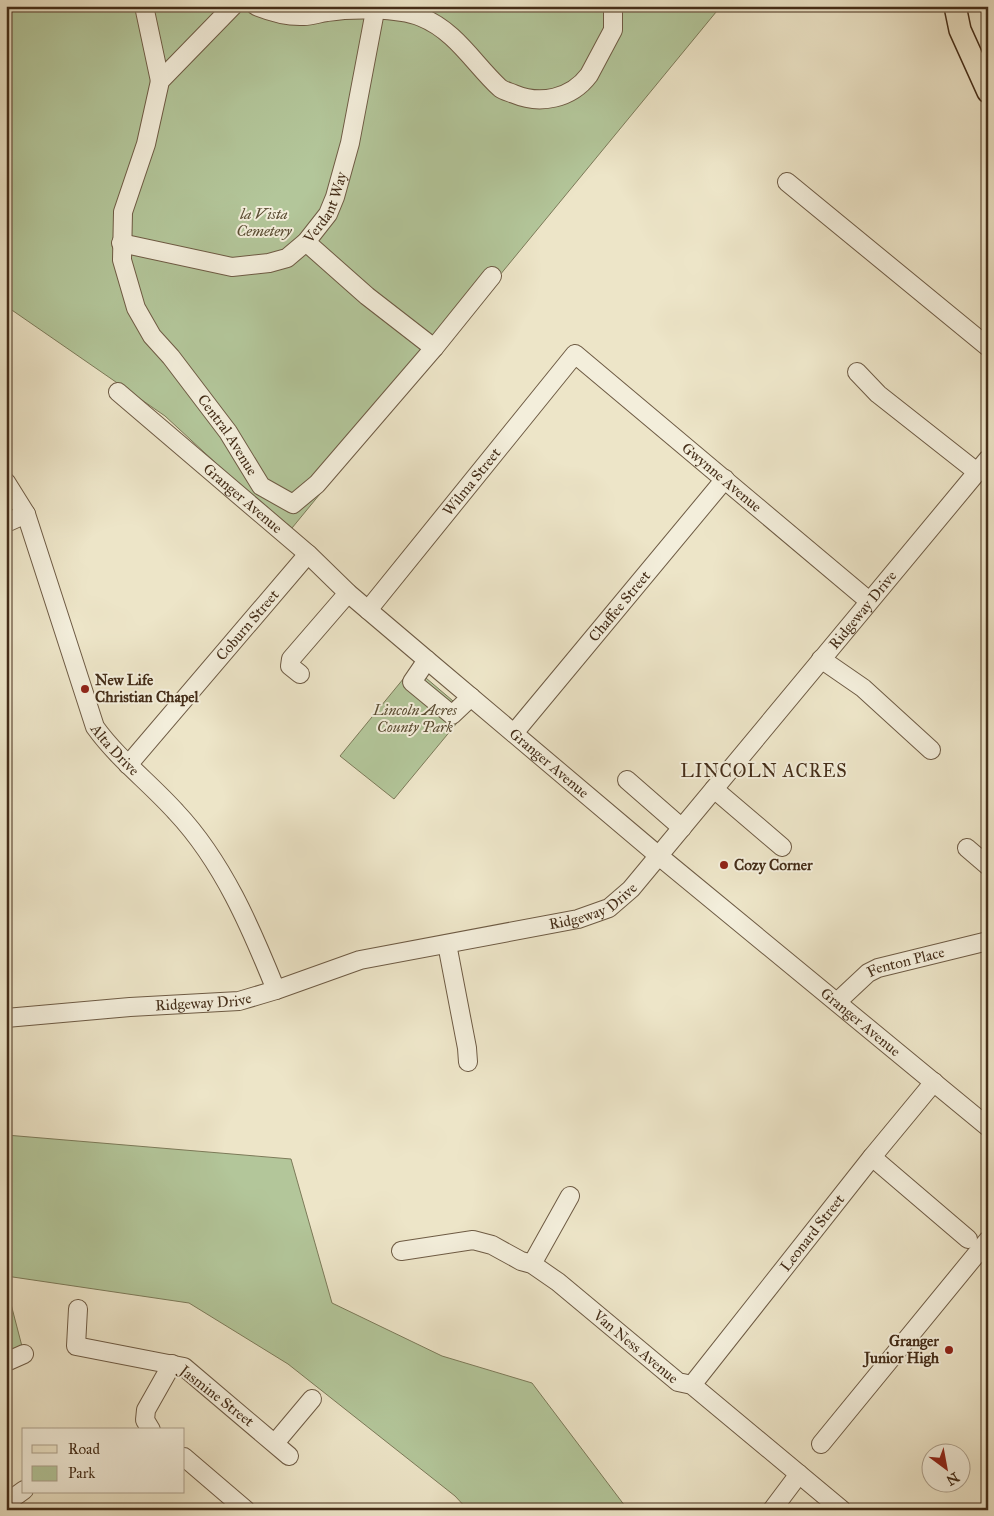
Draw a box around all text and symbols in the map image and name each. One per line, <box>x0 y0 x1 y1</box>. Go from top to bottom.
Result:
street label: Verdant Way <box>299 169 351 247</box>
park label: la Vista Cemetery <box>236 205 293 240</box>
street label: Central Avenue <box>194 391 261 479</box>
street label: Gwynne Avenue <box>678 439 765 516</box>
street label: Wilma Street <box>439 444 505 519</box>
street label: Granger Avenue <box>200 460 286 537</box>
street label: Chaffee Street <box>585 566 655 645</box>
street label: Ridgeway Drive <box>825 567 900 653</box>
street label: Coburn Street <box>212 585 283 664</box>
place label: New Life Christian Chapel <box>95 671 200 707</box>
marker: New Life Christian Chapel <box>79 683 91 695</box>
park label: Lincoln Acres County Park <box>372 701 457 736</box>
street label: Alta Drive <box>86 720 143 779</box>
street label: Granger Avenue <box>506 725 592 802</box>
district label: LINCOLN ACRES <box>680 760 848 782</box>
place label: Cozy Corner <box>734 856 813 875</box>
marker: Cozy Corner <box>718 859 730 871</box>
street label: Ridgeway Drive <box>547 879 641 933</box>
street label: Fenton Place <box>864 943 946 981</box>
street label: Granger Avenue <box>817 984 904 1060</box>
street label: Ridgeway Drive <box>155 989 254 1015</box>
street label: Leonard Street <box>776 1190 849 1275</box>
street label: Van Ness Avenue <box>589 1306 682 1387</box>
place label: Granger Junior High <box>862 1332 940 1368</box>
marker: Granger Junior High <box>943 1344 955 1356</box>
street label: Jasmine Street <box>174 1360 258 1432</box>
legend <box>22 1428 185 1494</box>
text: Road <box>68 1440 100 1458</box>
north arrow <box>922 1444 972 1494</box>
text: Park <box>68 1464 95 1482</box>
text: N <box>943 1468 962 1489</box>

